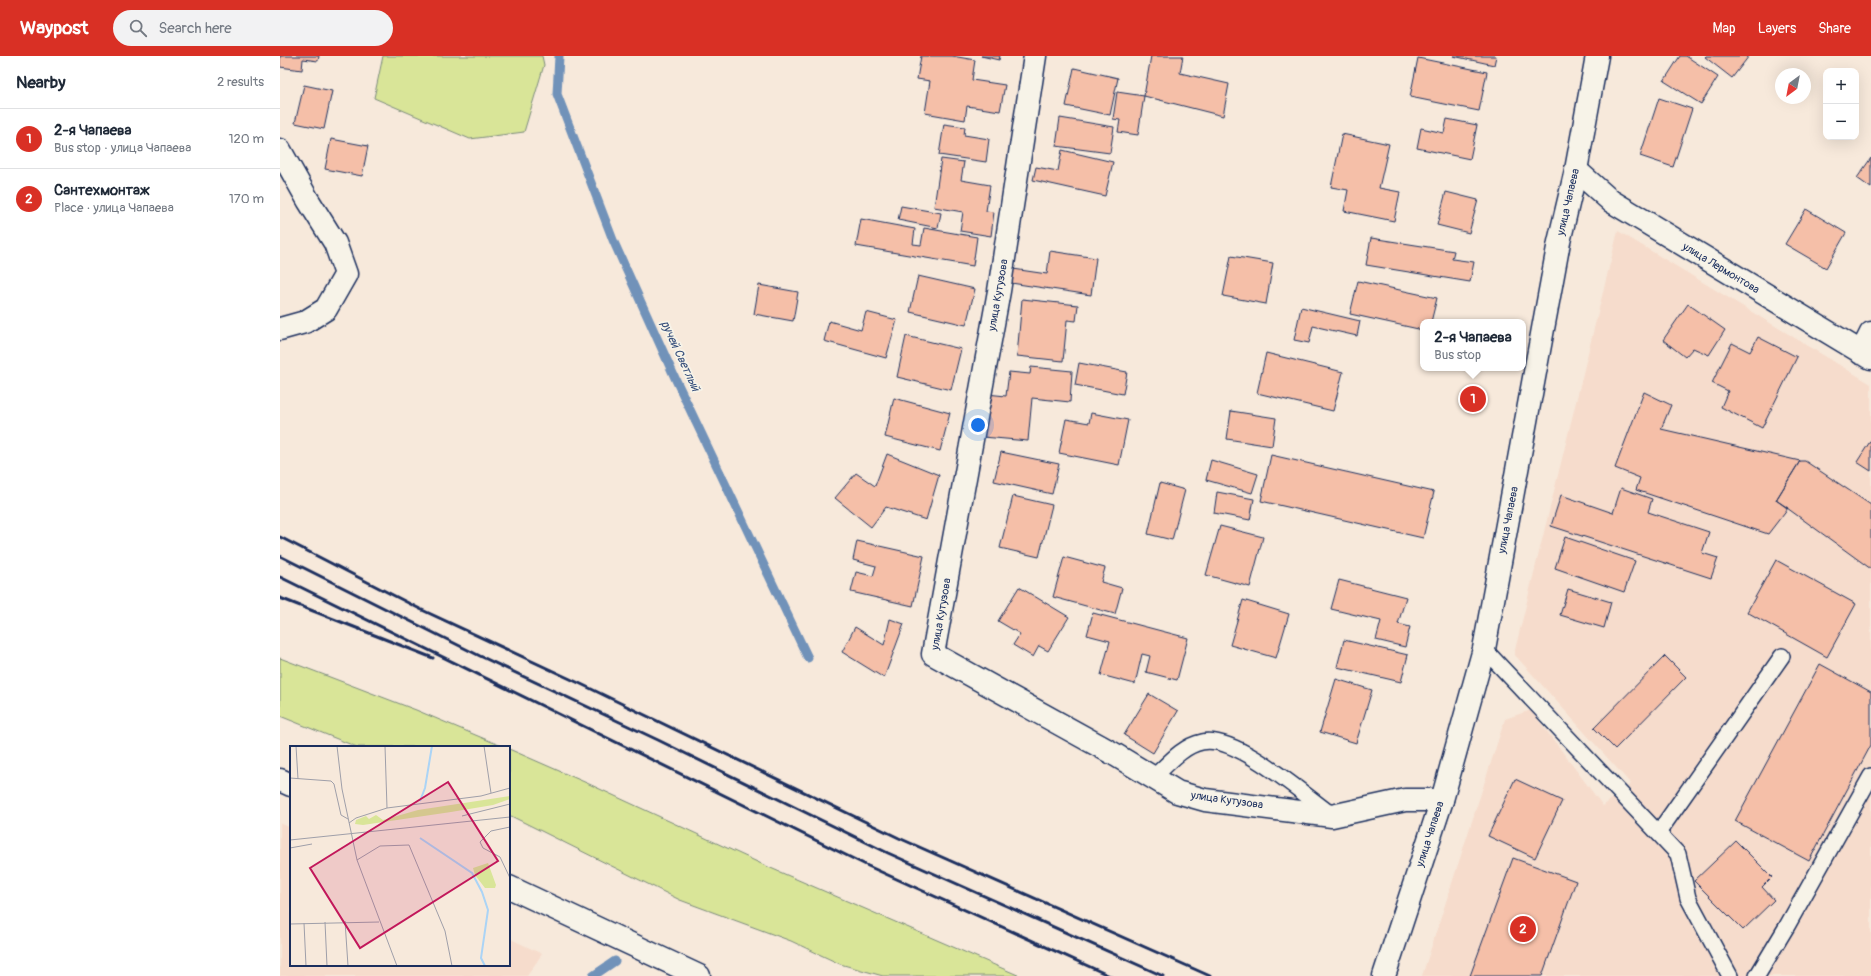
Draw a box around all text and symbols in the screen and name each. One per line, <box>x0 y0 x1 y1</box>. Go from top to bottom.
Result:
search box <box>113 10 393 46</box>
text: Waypost <box>20 16 89 40</box>
icon: search <box>127 17 149 39</box>
text: Search here <box>159 19 232 38</box>
text: Map <box>1713 20 1736 37</box>
text: Layers <box>1758 20 1796 37</box>
text: Share <box>1818 20 1851 37</box>
north arrow <box>1775 68 1811 104</box>
map controls <box>1823 68 1859 140</box>
button: + <box>1823 68 1859 104</box>
text: Nearby <box>16 72 65 93</box>
text: 2 results <box>217 74 264 90</box>
button: − <box>1823 104 1859 140</box>
text: 2-я Чапаева <box>54 121 131 140</box>
text: 1 <box>26 131 32 147</box>
text: 120 m <box>228 131 264 147</box>
text: Bus stop · улица Чапаева <box>54 140 191 156</box>
street label: улица Чапаева <box>1554 167 1582 238</box>
text: Сантехмонтаж <box>54 181 150 200</box>
text: 2 <box>25 191 33 207</box>
text: 170 m <box>229 191 264 207</box>
text: Place · улица Чапаева <box>54 200 174 216</box>
street label: улица Лермонтова <box>1679 239 1762 296</box>
street label: улица Кутузова <box>985 258 1011 333</box>
water label: ручей Светлый <box>657 318 703 395</box>
popup <box>1420 319 1526 371</box>
text: 2-я Чапаева <box>1434 328 1512 347</box>
text: Bus stop <box>1434 347 1481 363</box>
pin: 1 <box>1460 384 1486 414</box>
your location <box>968 415 988 435</box>
street label: улица Чапаева <box>1495 485 1521 556</box>
street label: улица Кутузова <box>928 577 954 652</box>
inset map <box>290 746 510 966</box>
street label: улица Кутузова <box>1189 788 1264 811</box>
street label: улица Чапаева <box>1413 800 1447 869</box>
pin: 2 <box>1510 914 1536 944</box>

